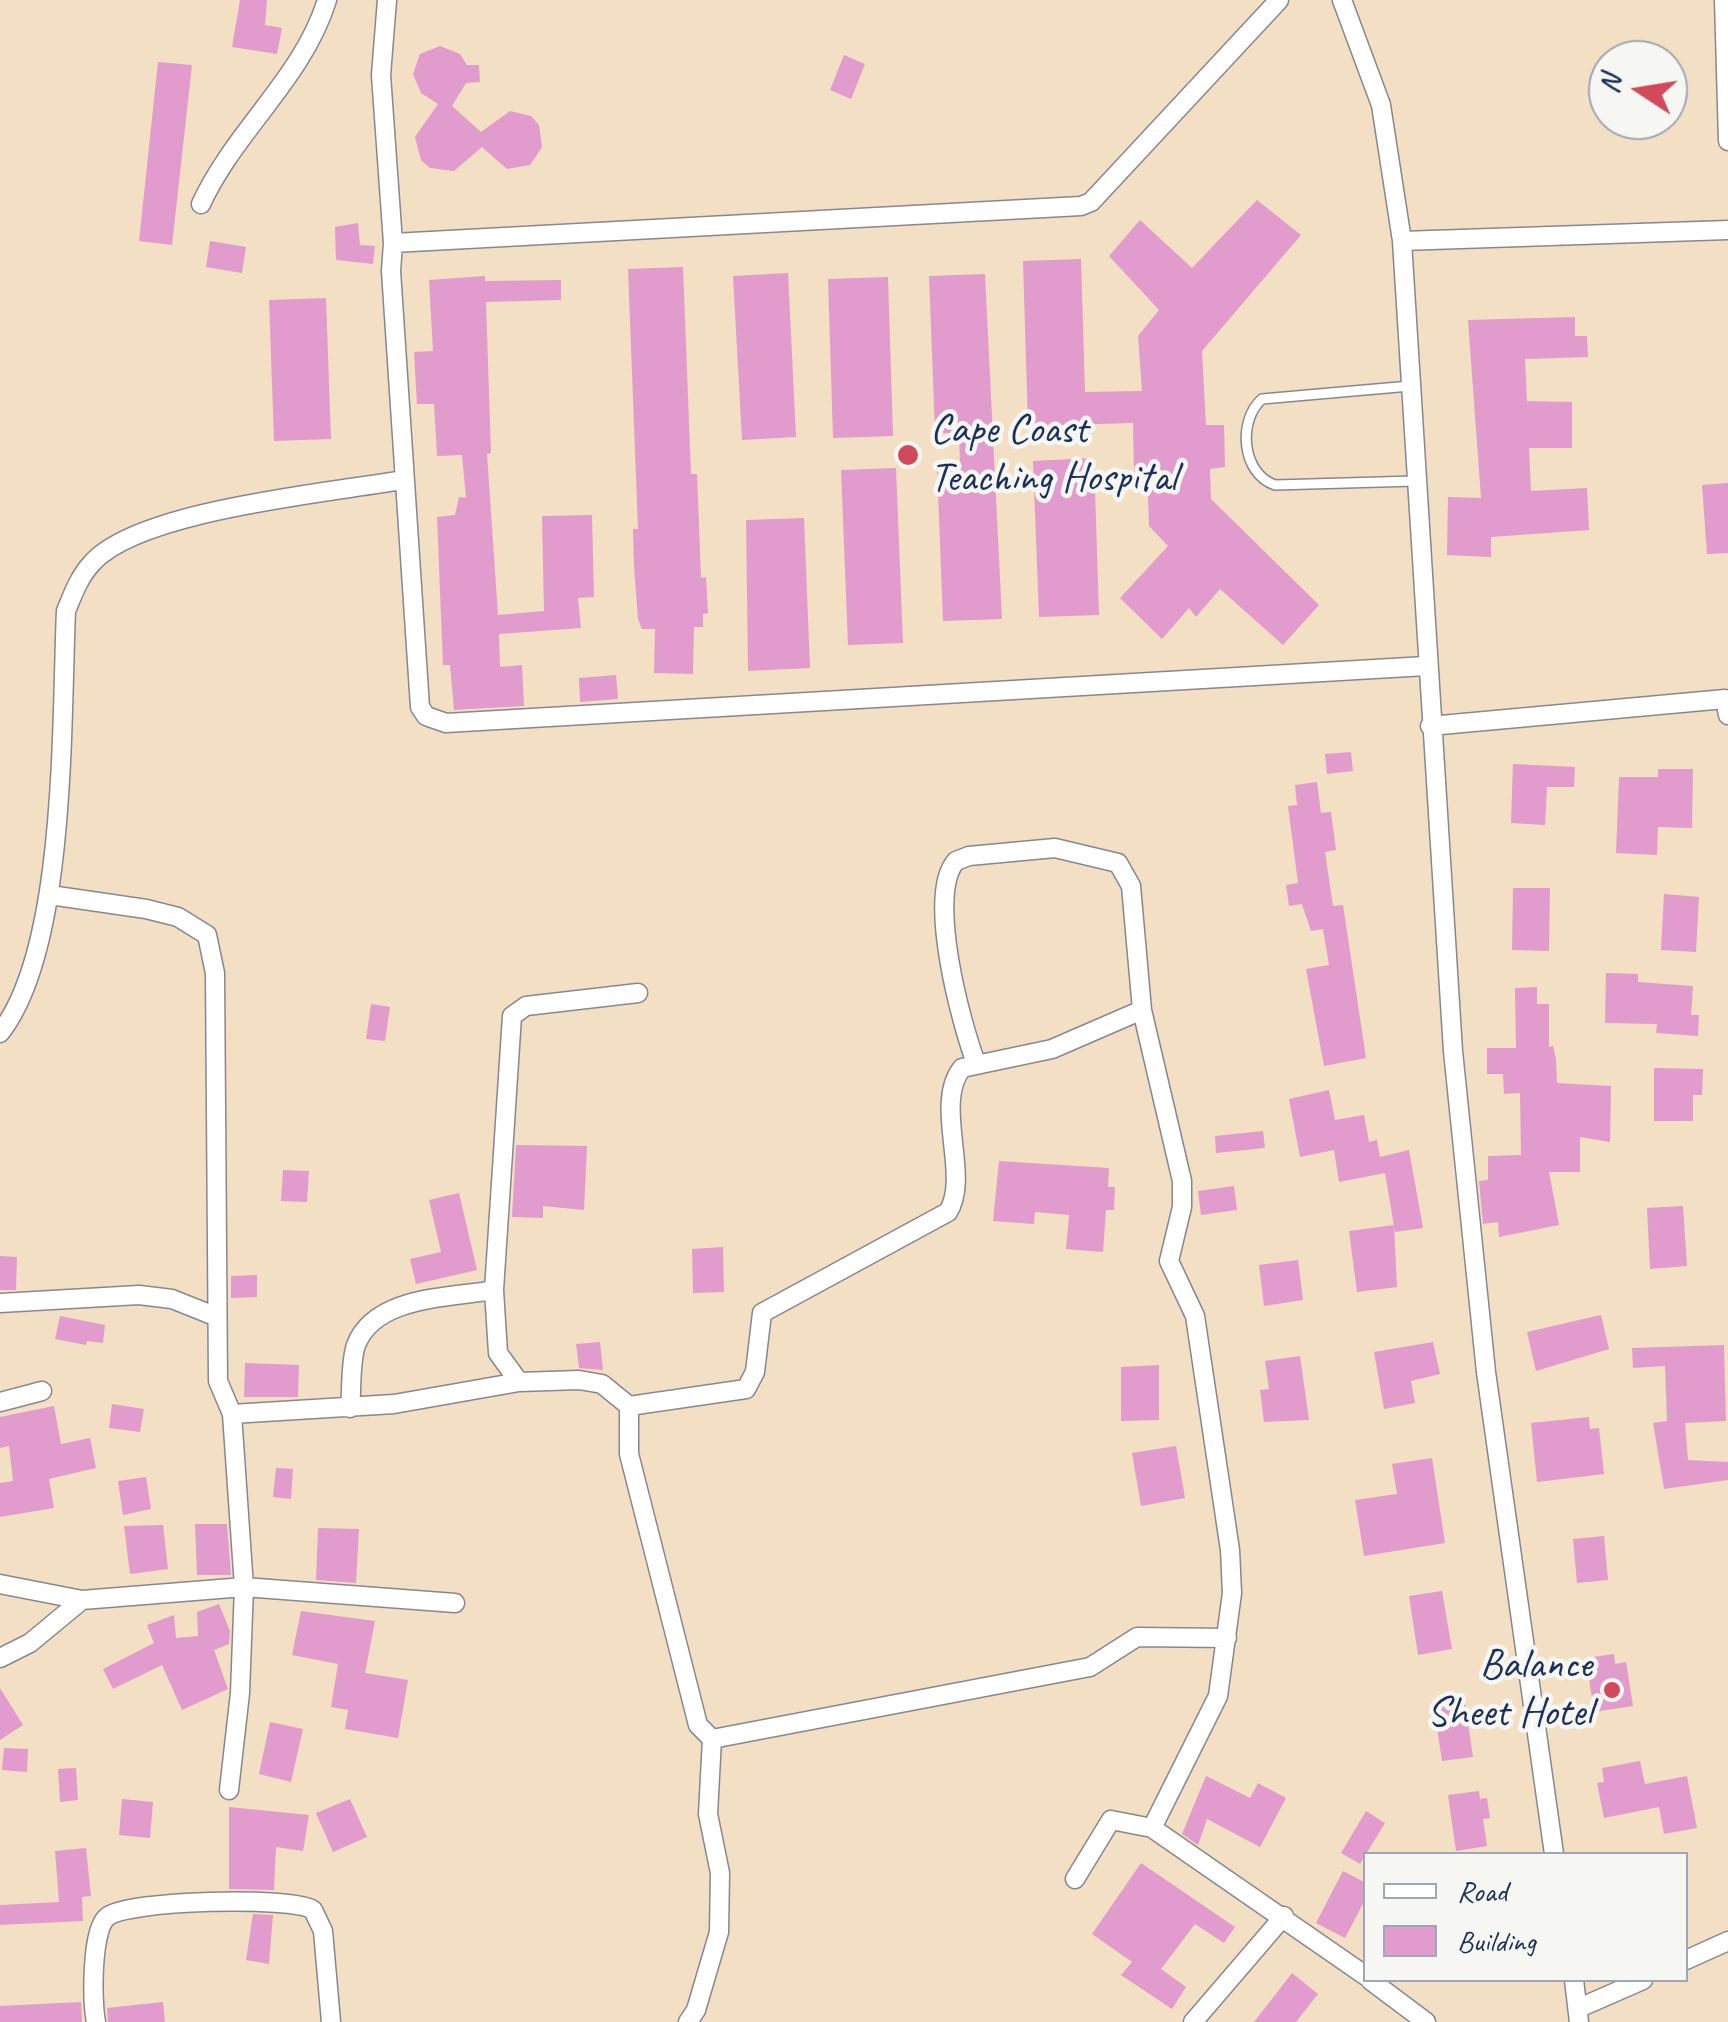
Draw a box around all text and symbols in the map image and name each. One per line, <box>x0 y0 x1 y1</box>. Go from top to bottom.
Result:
north arrow <box>1588 40 1688 140</box>
text: N <box>1591 72 1629 96</box>
place label: Cape Coast Teaching Hospital <box>930 406 1176 504</box>
marker: Cape Coast Teaching Hospital <box>895 442 921 468</box>
place label: Balance Sheet Hotel <box>1427 1641 1592 1740</box>
marker: Balance Sheet Hotel <box>1601 1679 1623 1701</box>
legend <box>1363 1852 1688 1982</box>
text: Road <box>1457 1872 1507 1910</box>
text: Building <box>1457 1922 1536 1960</box>

